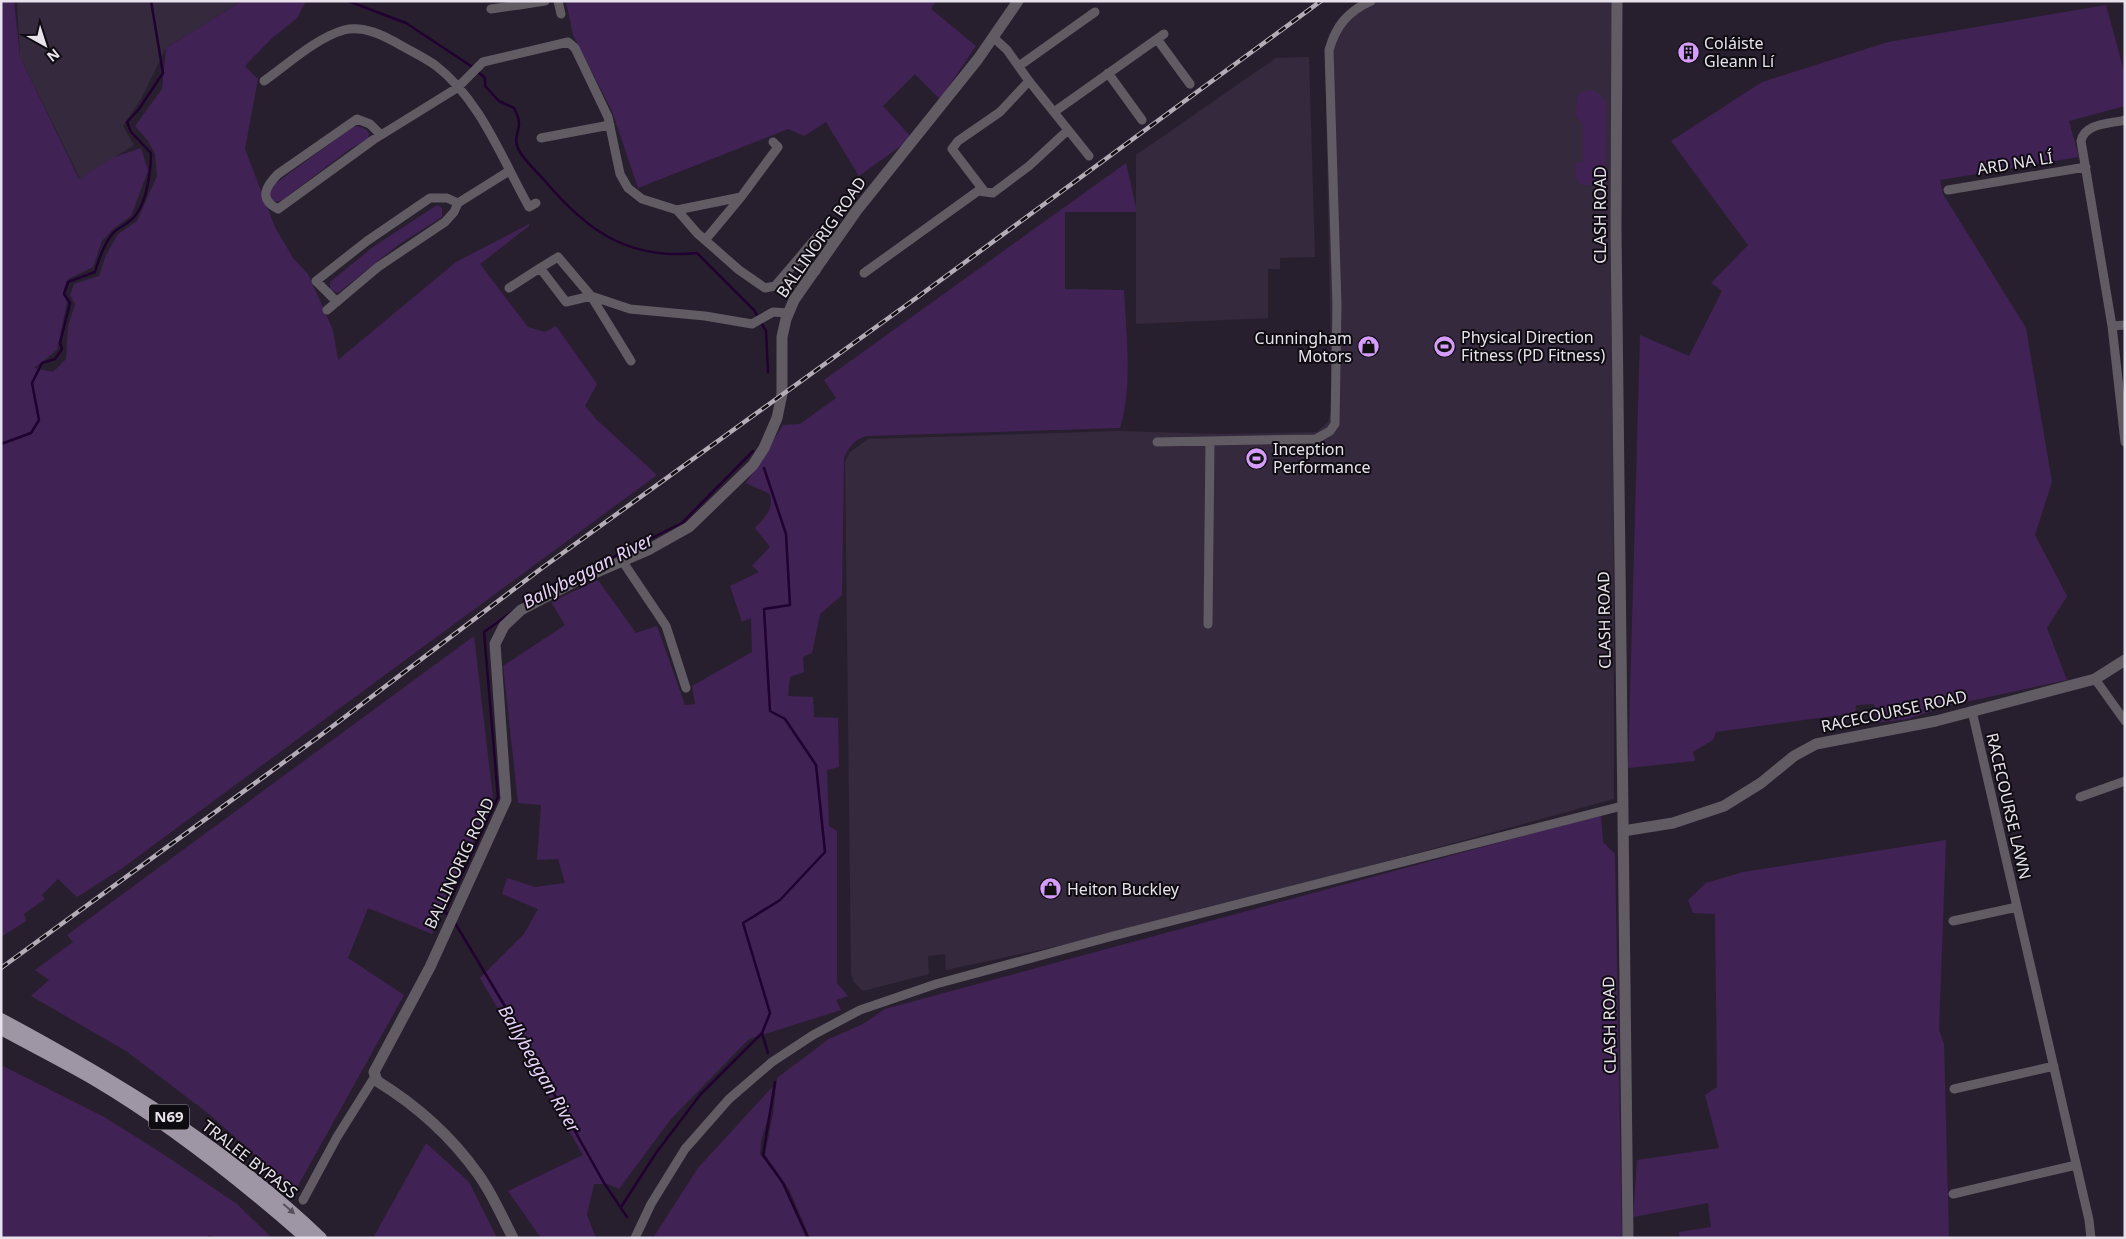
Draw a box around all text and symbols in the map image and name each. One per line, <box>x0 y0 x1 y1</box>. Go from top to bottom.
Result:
north arrow <box>20 20 70 70</box>
place label: Coláiste Gleann Lí <box>1704 32 1775 72</box>
building icon: Coláiste Gleann Lí <box>1676 40 1700 64</box>
text: N <box>43 45 64 66</box>
street label: ARD NA LÍ <box>1976 146 2055 180</box>
street label: CLASH ROAD <box>1589 166 1611 264</box>
street label: BALLINORIG ROAD <box>771 172 871 302</box>
place label: Physical Direction Fitness (PD Fitness) <box>1461 326 1605 366</box>
place label: Cunningham Motors <box>1255 327 1352 367</box>
sports icon: Physical Direction Fitness (PD Fitness) <box>1433 334 1457 358</box>
shop icon: Cunningham Motors <box>1356 335 1380 359</box>
place label: Inception Performance <box>1273 438 1371 478</box>
sports icon: Inception Performance <box>1245 446 1269 470</box>
water label: Ballybeggan River <box>518 526 658 613</box>
street label: CLASH ROAD <box>1592 571 1616 669</box>
street label: RACECOURSE ROAD <box>1819 685 1969 737</box>
street label: RACECOURSE LAWN <box>1981 731 2037 881</box>
street label: BALLINORIG ROAD <box>419 794 499 932</box>
shop icon: Heiton Buckley <box>1039 877 1063 901</box>
place label: Heiton Buckley <box>1067 878 1180 900</box>
street label: CLASH ROAD <box>1597 976 1621 1074</box>
water label: Ballybeggan River <box>494 1000 587 1137</box>
road number: N69 <box>149 1104 189 1130</box>
street label: TRALEE BYPASS <box>198 1115 302 1203</box>
one-way arrow <box>283 1203 295 1215</box>

